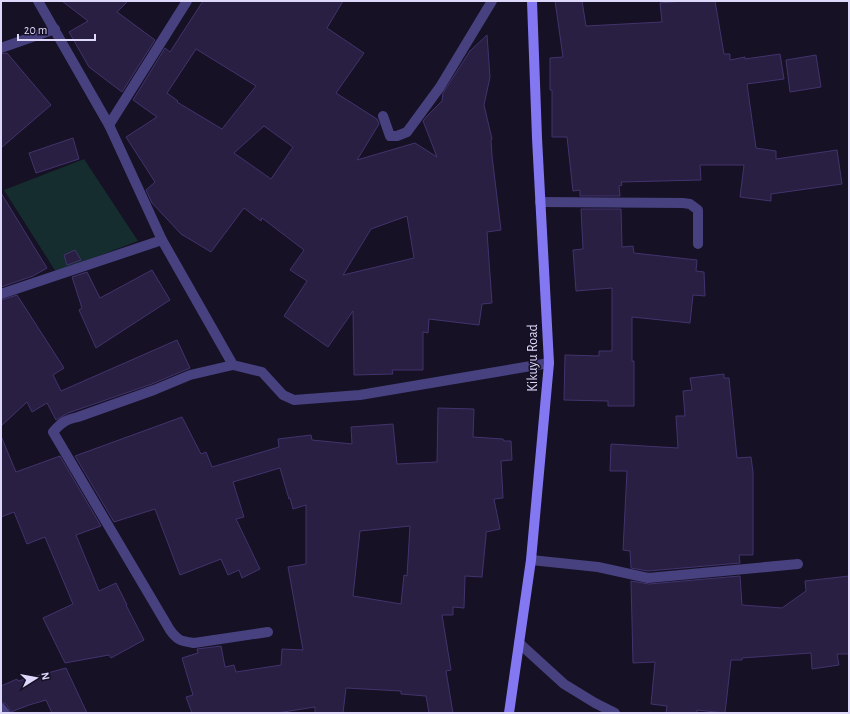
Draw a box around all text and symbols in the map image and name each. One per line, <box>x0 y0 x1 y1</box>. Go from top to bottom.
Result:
scale bar <box>18 16 95 42</box>
text: 20 m <box>24 24 47 36</box>
street label: Kikuyu Road <box>526 324 540 392</box>
north arrow <box>16 658 56 698</box>
text: N <box>39 671 51 681</box>

